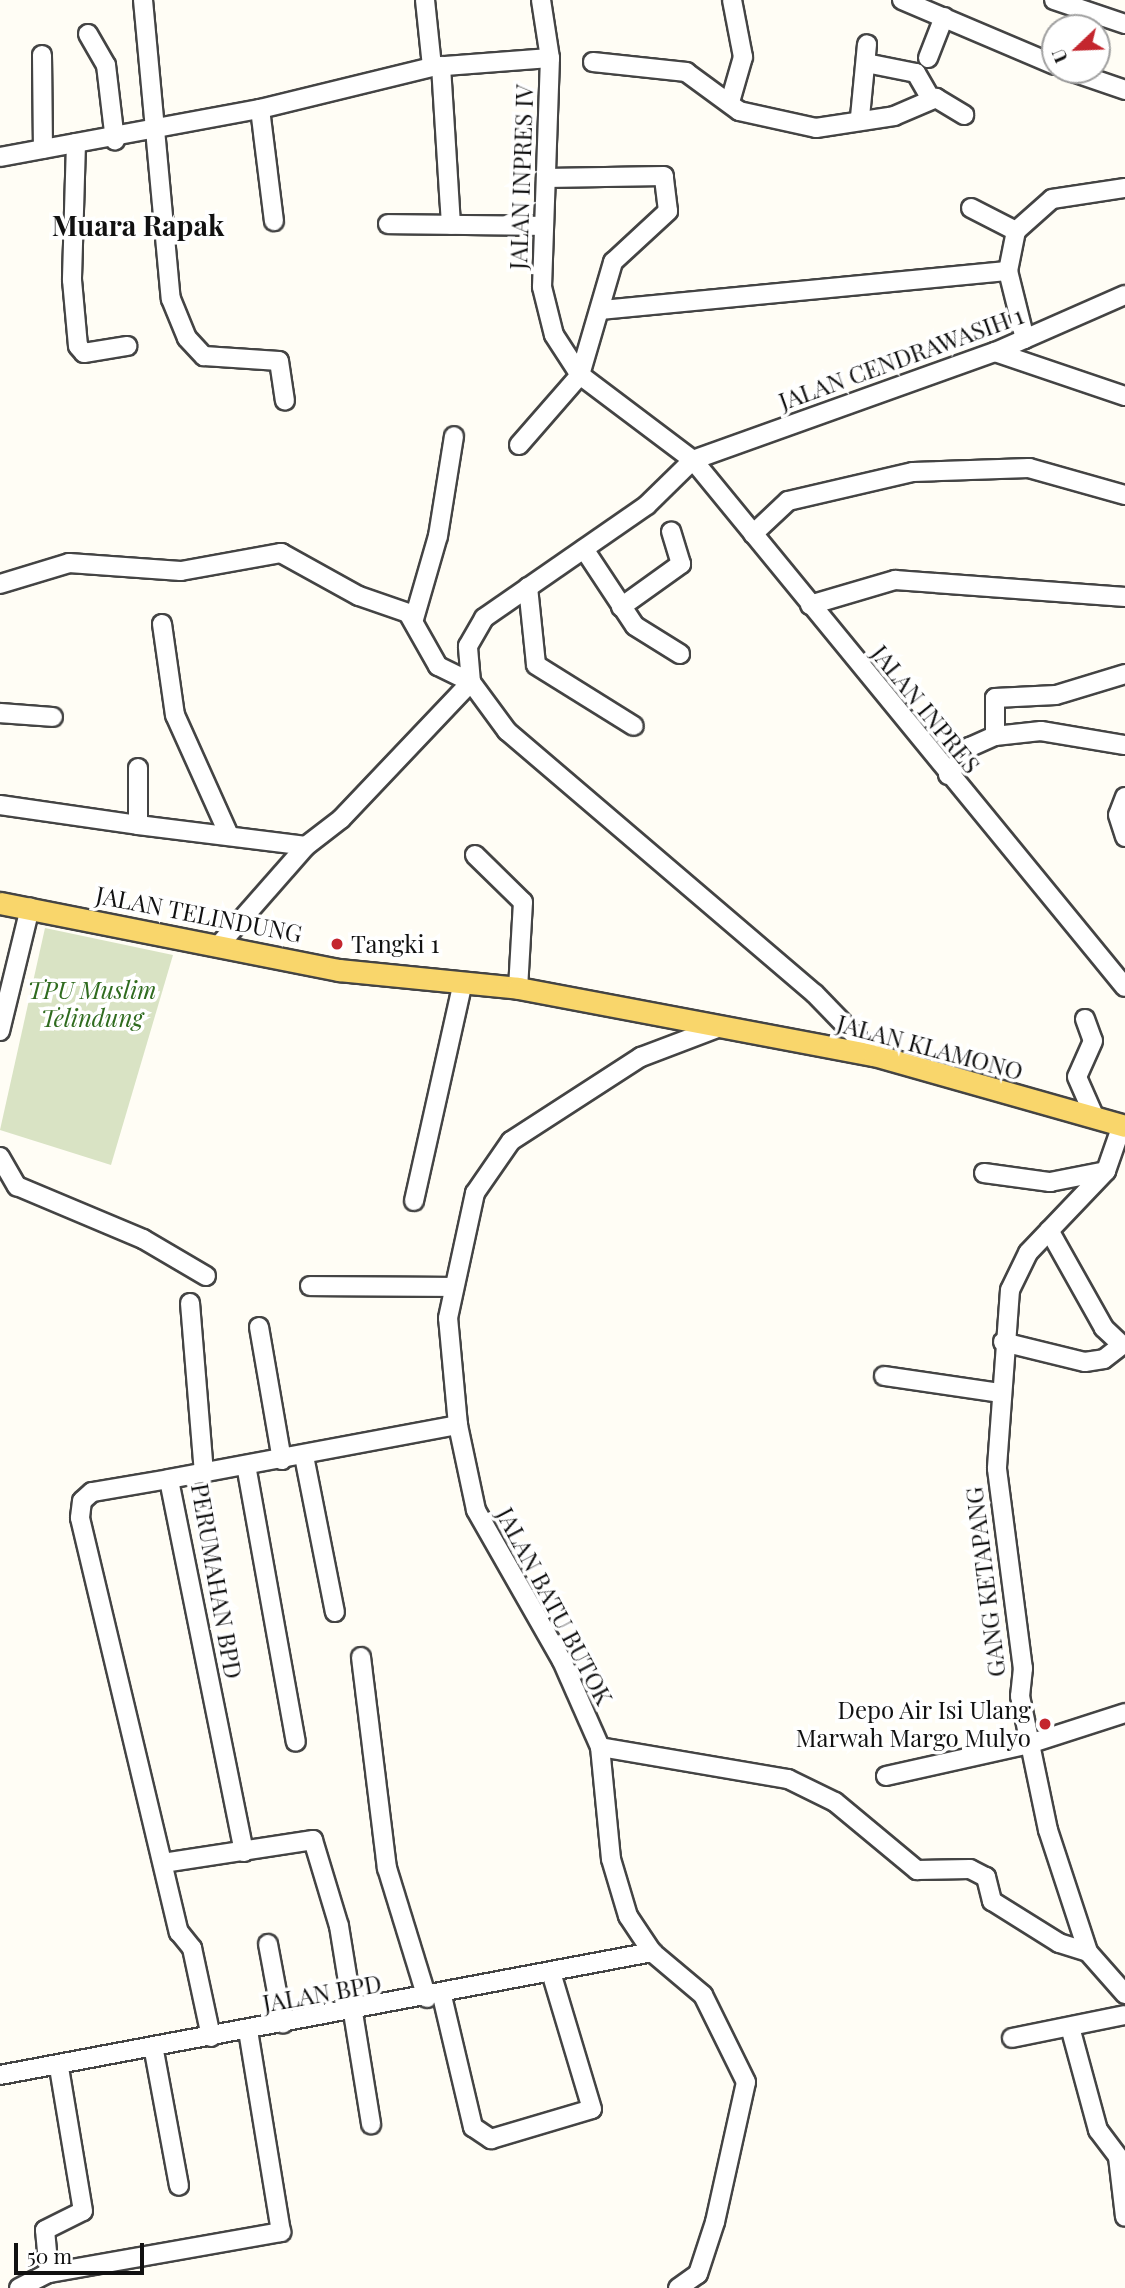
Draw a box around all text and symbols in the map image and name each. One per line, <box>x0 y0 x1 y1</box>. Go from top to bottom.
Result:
north arrow <box>1041 14 1111 84</box>
text: U <box>1044 45 1073 68</box>
street label: JALAN INPRES IV <box>503 84 539 270</box>
district label: Muara Rapak <box>52 208 224 242</box>
street label: JALAN CENDRAWASIH 1 <box>775 300 1027 416</box>
street label: JALAN INPRES <box>866 639 986 779</box>
street label: JALAN TELINDUNG <box>93 880 305 948</box>
place label: Tangki 1 <box>351 930 439 958</box>
marker: Tangki 1 <box>329 936 345 952</box>
park label: TPU Muslim Telindung <box>27 976 157 1032</box>
street label: JALAN KLAMONO <box>834 1008 1026 1086</box>
street label: PERUMAHAN BPD <box>186 1481 248 1681</box>
street label: GANG KETAPANG <box>959 1485 1011 1679</box>
street label: JALAN BATU BUTOK <box>491 1502 619 1710</box>
place label: Depo Air Isi Ulang Marwah Margo Mulyo <box>796 1696 1031 1752</box>
marker: Depo Air Isi Ulang Marwah Margo Mulyo <box>1037 1716 1053 1732</box>
street label: JALAN BPD <box>260 1968 384 2018</box>
scale bar <box>18 2228 147 2272</box>
text: 50 m <box>27 2241 72 2269</box>

